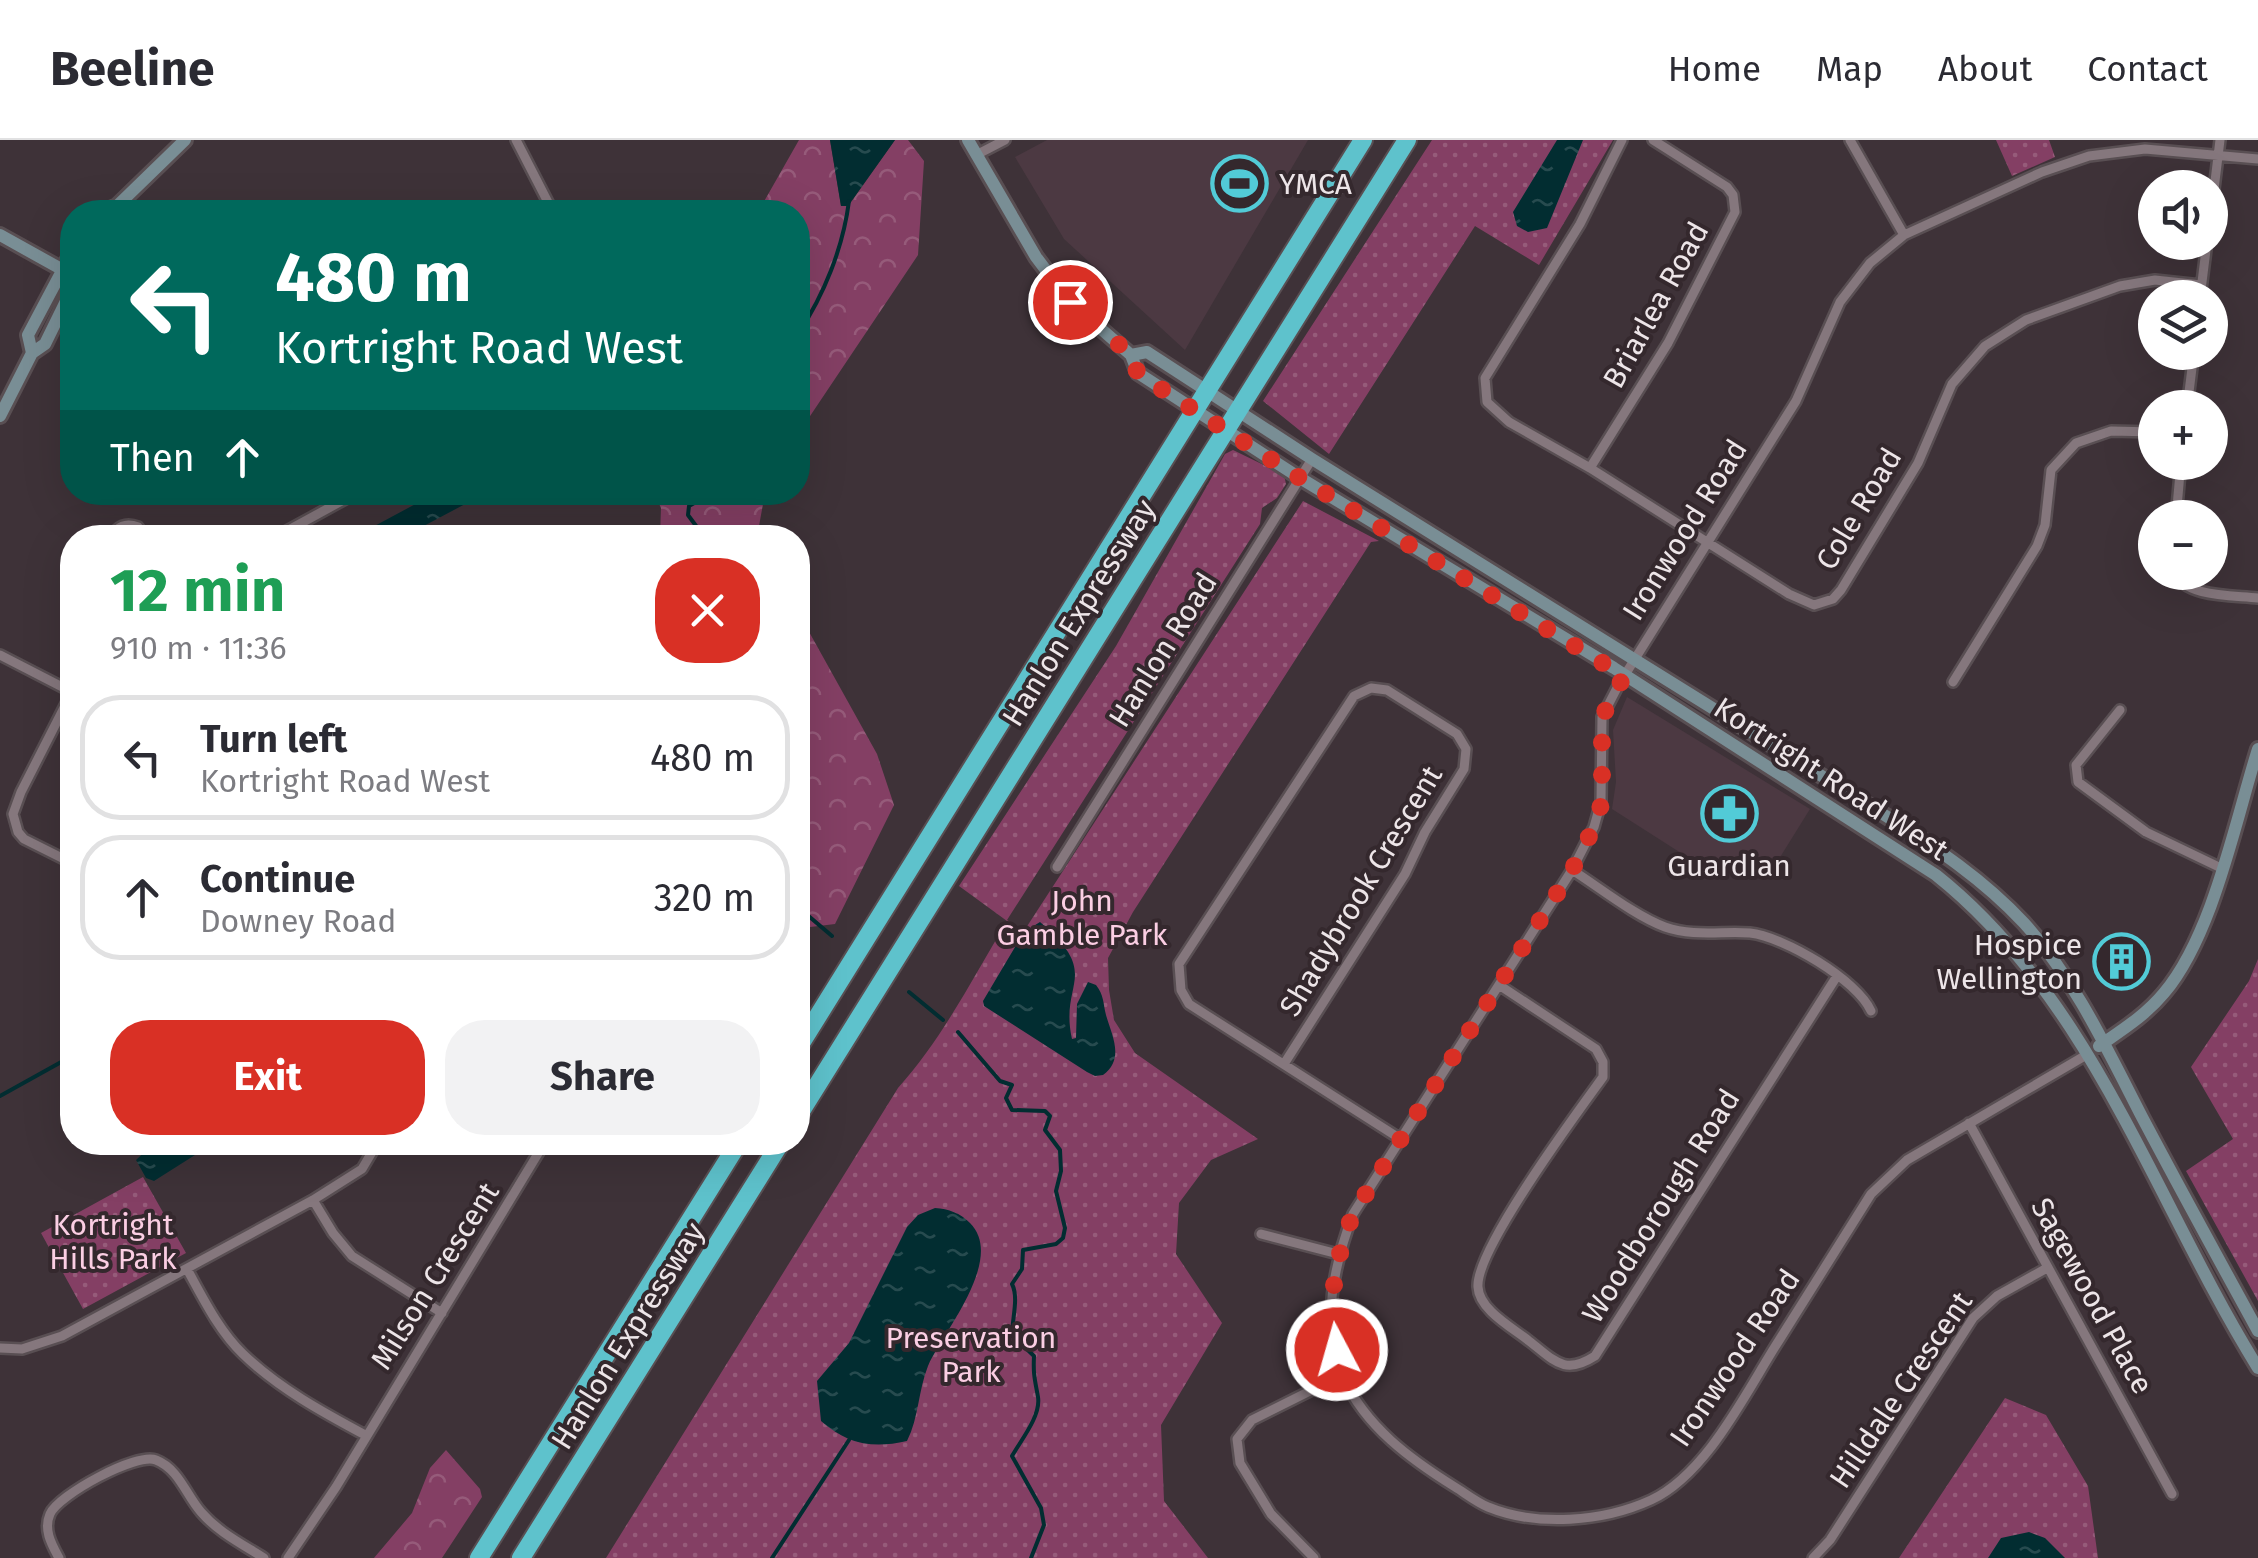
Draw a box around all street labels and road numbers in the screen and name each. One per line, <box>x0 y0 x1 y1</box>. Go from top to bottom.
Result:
street label: Briarlea Road <box>1596 216 1716 394</box>
street label: Ironwood Road <box>1615 433 1755 627</box>
street label: Cole Road <box>1809 442 1909 576</box>
street label: Hanlon Expressway <box>995 493 1163 733</box>
street label: Hanlon Road <box>1101 566 1225 734</box>
street label: Kortright Road West <box>1707 690 1955 868</box>
street label: Shadybrook Crescent <box>1272 759 1450 1023</box>
street label: Woodborough Road <box>1575 1082 1747 1330</box>
street label: Milson Crescent <box>363 1176 507 1376</box>
street label: Sagewood Place <box>2023 1192 2161 1400</box>
street label: Hanlon Expressway <box>544 1216 712 1456</box>
street label: Ironwood Road <box>1662 1262 1808 1454</box>
street label: Hilldale Crescent <box>1822 1285 1980 1495</box>

